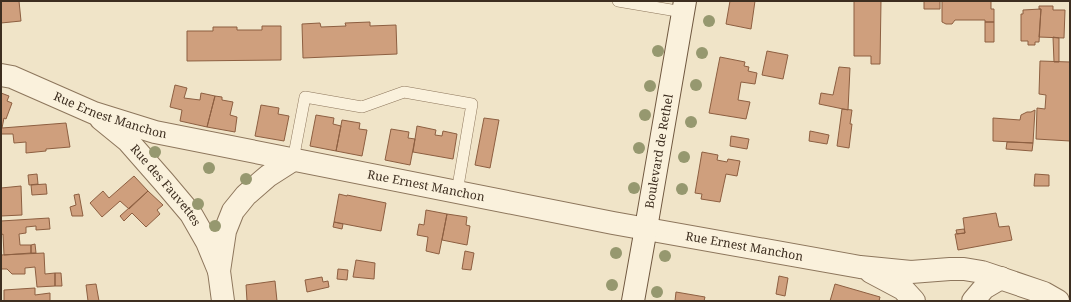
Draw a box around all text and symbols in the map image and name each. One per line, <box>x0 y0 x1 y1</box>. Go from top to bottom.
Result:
street label: Rue Ernest Manchon <box>51 87 169 142</box>
street label: Boulevard de Rethel <box>641 92 677 210</box>
street label: Rue des Fauvettes <box>127 140 205 229</box>
street label: Rue Ernest Manchon <box>366 165 487 205</box>
street label: Rue Ernest Manchon <box>684 227 805 265</box>

